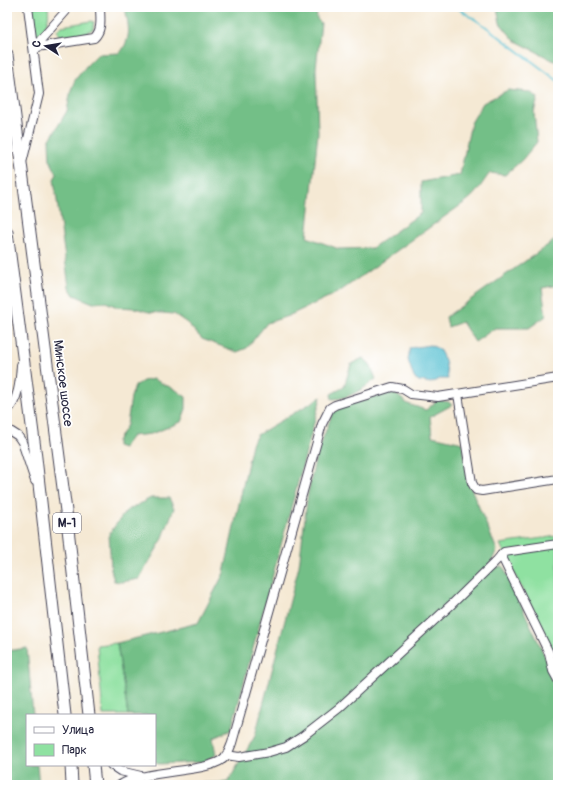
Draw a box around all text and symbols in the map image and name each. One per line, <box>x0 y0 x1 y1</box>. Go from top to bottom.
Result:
north arrow <box>26 26 66 66</box>
text: С <box>30 39 44 49</box>
street label: Минское шоссе <box>50 339 76 428</box>
road number: М-1 <box>53 513 81 533</box>
legend <box>26 714 156 766</box>
text: Улица <box>62 723 94 738</box>
text: Парк <box>62 743 87 758</box>

